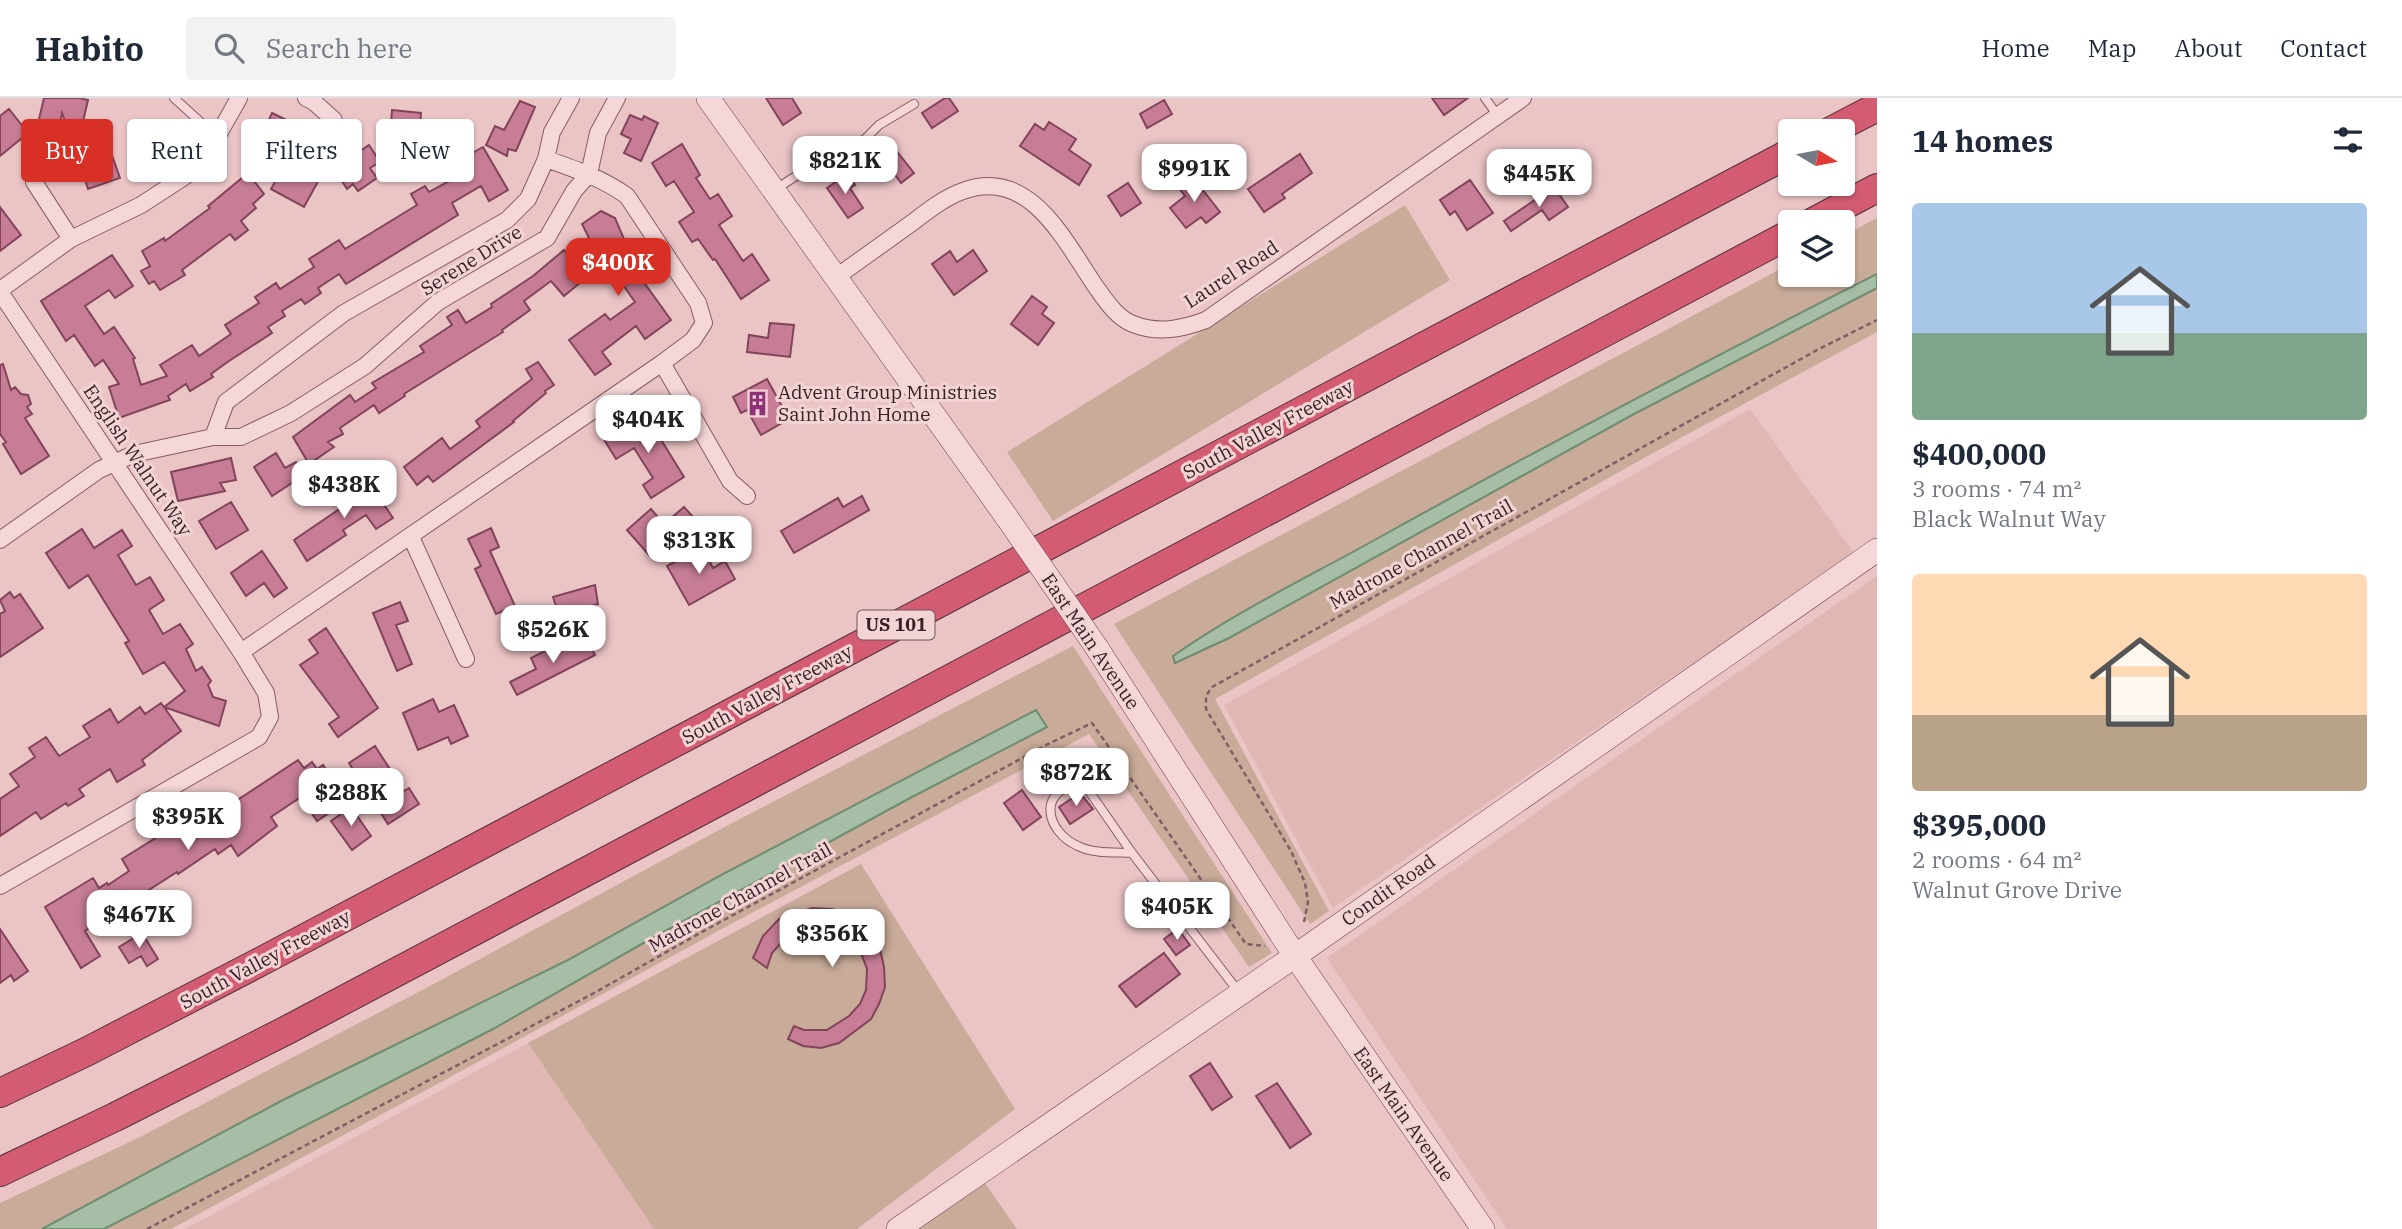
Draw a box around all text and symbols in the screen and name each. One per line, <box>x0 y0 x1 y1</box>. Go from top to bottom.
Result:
search box <box>186 17 676 80</box>
text: Habito <box>35 27 144 70</box>
icon: search <box>210 29 248 67</box>
text: Search here <box>266 31 412 65</box>
text: Home <box>1982 32 2050 64</box>
text: Map <box>2088 32 2136 64</box>
text: About <box>2174 32 2242 64</box>
text: Contact <box>2280 32 2367 64</box>
chip: Buy <box>21 119 113 182</box>
chip: Rent <box>127 119 227 182</box>
chip: Filters <box>241 119 362 182</box>
chip: New <box>376 119 474 182</box>
north arrow <box>1778 119 1855 196</box>
map controls <box>1778 119 1855 287</box>
text: 14 homes <box>1912 121 2053 160</box>
icon: filters <box>2329 121 2367 159</box>
pin: $821K <box>796 136 894 196</box>
text: $821K <box>809 144 881 174</box>
pin: $991K <box>1145 144 1243 204</box>
pin: $445K <box>1490 150 1588 209</box>
text: $991K <box>1158 152 1230 182</box>
text: $445K <box>1503 157 1575 187</box>
button: layers <box>1778 210 1855 287</box>
street label: Serene Drive <box>416 219 526 301</box>
street label: Laurel Road <box>1179 235 1283 313</box>
pin: $400K <box>569 238 667 298</box>
text: $400K <box>582 246 654 276</box>
icon: home <box>2077 248 2203 374</box>
street label: South Valley Freeway <box>1179 374 1358 484</box>
street label: English Walnut Way <box>78 380 198 541</box>
place label: Advent Group Ministries Saint John Home <box>778 380 997 426</box>
building icon: Advent Group Ministries Saint John Home <box>744 389 772 417</box>
pin: $404K <box>599 396 697 455</box>
text: $404K <box>612 403 684 433</box>
text: $400,000 <box>1912 434 2046 473</box>
pin: $438K <box>295 460 393 520</box>
text: $438K <box>308 468 380 498</box>
text: 3 rooms · 74 m² <box>1912 473 2082 503</box>
street label: Madrone Channel Trail <box>1325 493 1517 614</box>
text: Black Walnut Way <box>1912 503 2106 533</box>
pin: $313K <box>650 517 748 576</box>
text: $313K <box>663 524 735 554</box>
street label: East Main Avenue <box>1037 568 1145 714</box>
pin: $526K <box>504 606 602 665</box>
road number: US 101 <box>858 610 934 640</box>
text: $526K <box>517 613 589 643</box>
icon: home <box>2077 619 2203 745</box>
street label: South Valley Freeway <box>678 639 857 749</box>
pin: $872K <box>1027 748 1125 808</box>
text: $872K <box>1040 756 1112 786</box>
pin: $288K <box>302 768 400 828</box>
text: $288K <box>315 776 387 806</box>
pin: $395K <box>139 792 237 852</box>
text: $395K <box>152 800 224 830</box>
text: $395,000 <box>1912 805 2046 844</box>
street label: Madrone Channel Trail <box>644 836 836 957</box>
text: 2 rooms · 64 m² <box>1912 844 2082 874</box>
street label: Condit Road <box>1336 849 1440 931</box>
text: Walnut Grove Drive <box>1912 874 2122 904</box>
pin: $405K <box>1128 882 1226 942</box>
pin: $467K <box>90 890 188 950</box>
text: $405K <box>1141 890 1213 920</box>
text: $467K <box>103 898 175 928</box>
street label: South Valley Freeway <box>176 904 355 1014</box>
pin: $356K <box>783 910 881 969</box>
text: $356K <box>796 917 868 947</box>
street label: East Main Avenue <box>1349 1042 1459 1186</box>

